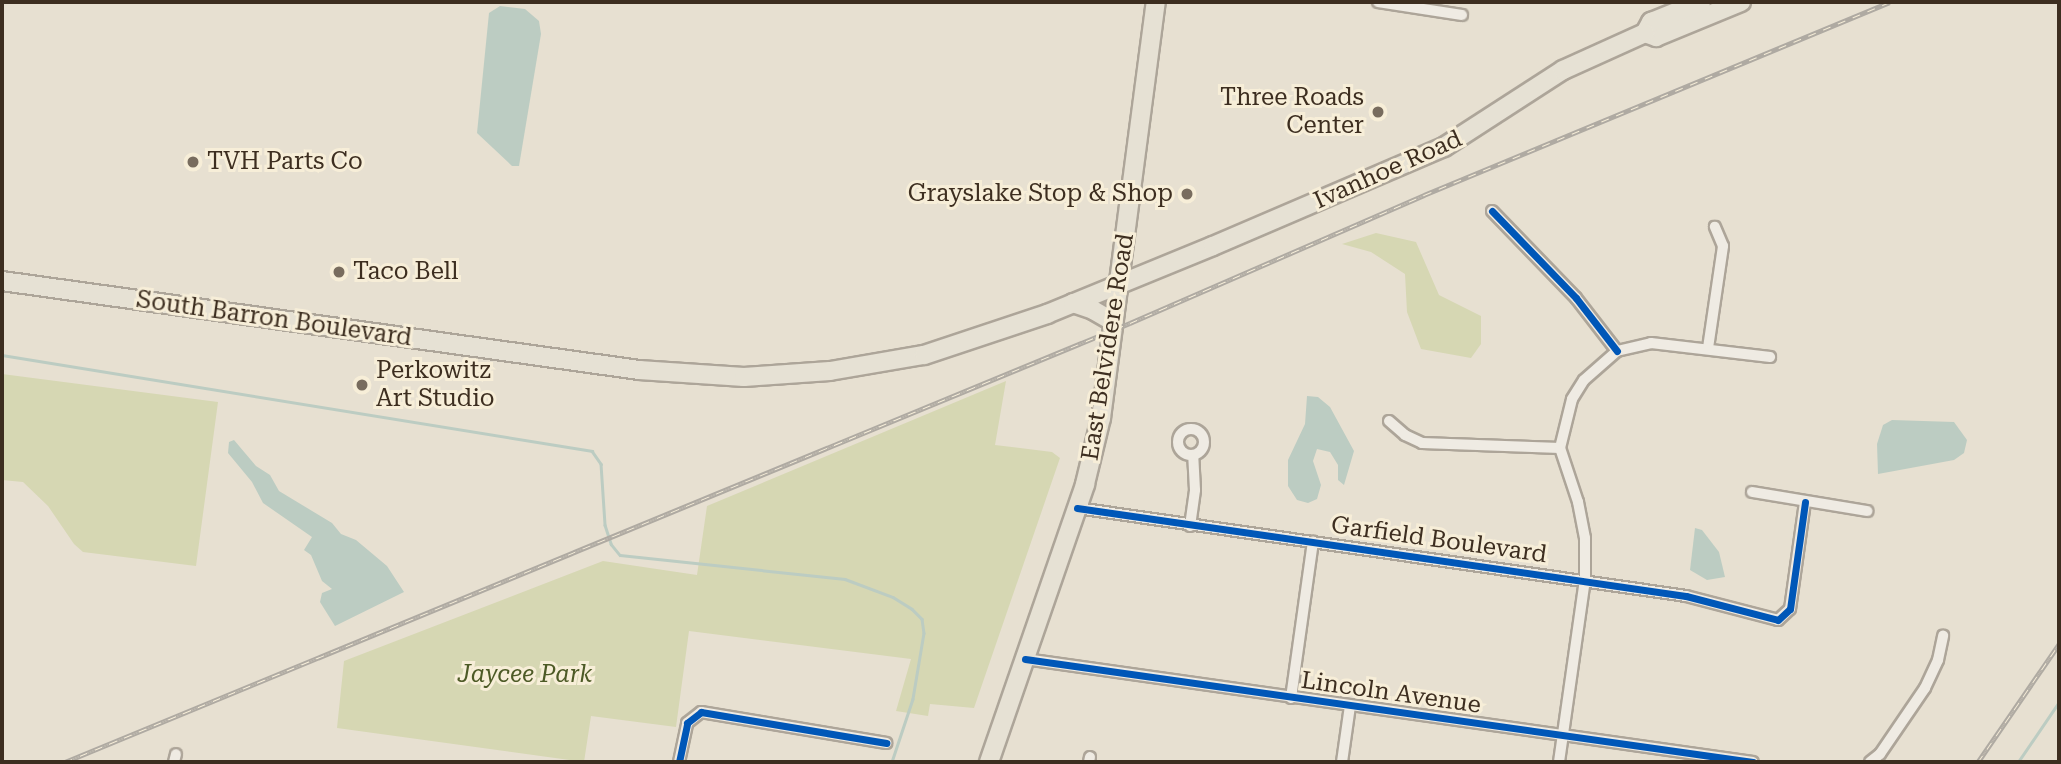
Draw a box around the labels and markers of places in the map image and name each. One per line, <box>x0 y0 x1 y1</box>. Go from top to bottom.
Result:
place label: Three Roads Center <box>1220 84 1364 140</box>
marker: Three Roads Center <box>1370 104 1386 120</box>
place label: TVH Parts Co <box>207 148 363 176</box>
marker: TVH Parts Co <box>185 154 201 170</box>
place label: Grayslake Stop & Shop <box>908 180 1173 208</box>
marker: Grayslake Stop & Shop <box>1179 186 1195 202</box>
place label: Taco Bell <box>353 258 458 286</box>
marker: Taco Bell <box>331 264 347 280</box>
place label: Perkowitz Art Studio <box>376 357 495 413</box>
marker: Perkowitz Art Studio <box>354 377 370 393</box>

